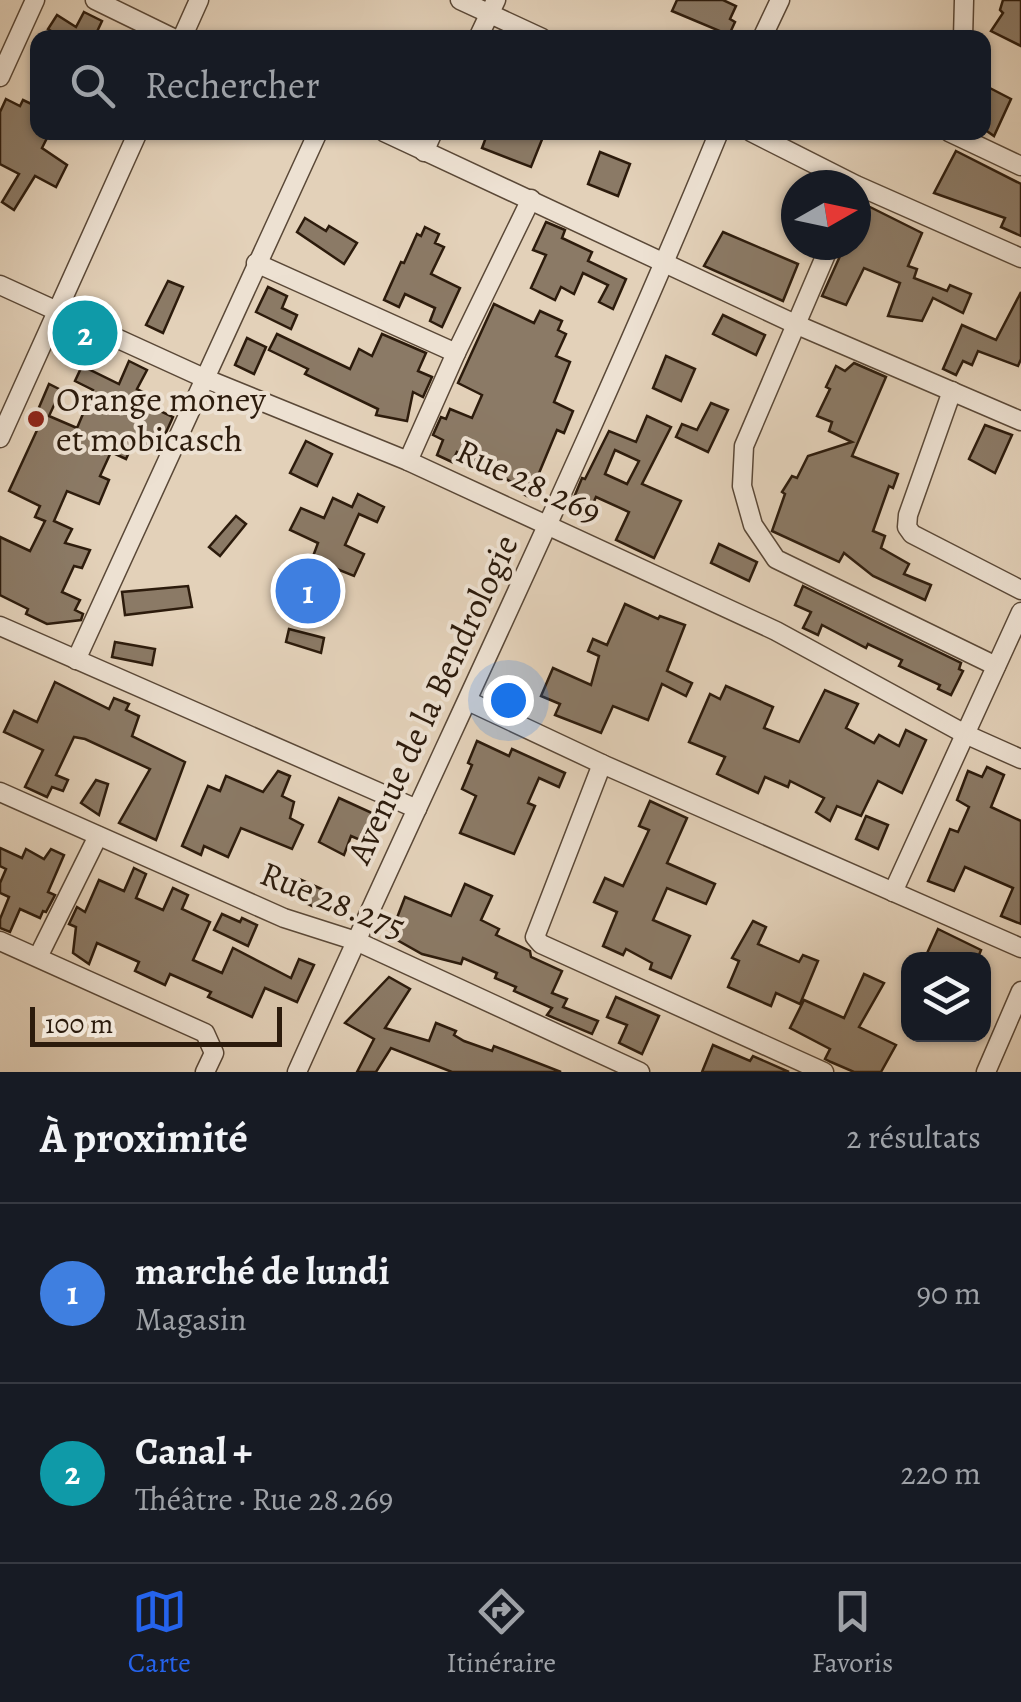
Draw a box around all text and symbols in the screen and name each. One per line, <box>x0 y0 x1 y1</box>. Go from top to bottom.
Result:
search box <box>30 30 991 140</box>
icon: search <box>65 58 120 113</box>
text: Rechercher <box>145 59 320 111</box>
north arrow <box>781 170 871 260</box>
pin: 2 <box>52 296 118 370</box>
place label: Orange money et mobicasch <box>56 375 266 463</box>
marker: Orange money et mobicasch <box>25 408 47 430</box>
street label: Rue 28.269 <box>449 427 609 535</box>
street label: Avenue de la Bendrologie <box>334 527 529 872</box>
pin: 1 <box>276 554 340 628</box>
your location <box>483 675 534 726</box>
street label: Rue 28.275 <box>253 849 413 951</box>
map controls <box>901 952 991 1042</box>
button: layers <box>901 952 991 1042</box>
scale bar <box>30 1002 282 1046</box>
text: 100 m <box>45 1005 113 1043</box>
text: À proximité <box>40 1109 248 1166</box>
text: 2 résultats <box>846 1115 981 1159</box>
text: marché de lundi <box>135 1245 390 1297</box>
text: 1 <box>67 1271 78 1315</box>
text: 90 m <box>916 1271 981 1315</box>
text: Magasin <box>135 1297 247 1341</box>
text: Canal + <box>135 1425 252 1477</box>
text: 2 <box>65 1451 80 1495</box>
text: 220 m <box>901 1451 981 1495</box>
text: Théâtre · Rue 28.269 <box>135 1477 393 1521</box>
tab: Carte <box>128 1584 191 1682</box>
tab: Itinéraire <box>447 1584 556 1682</box>
tab: Favoris <box>812 1584 893 1682</box>

